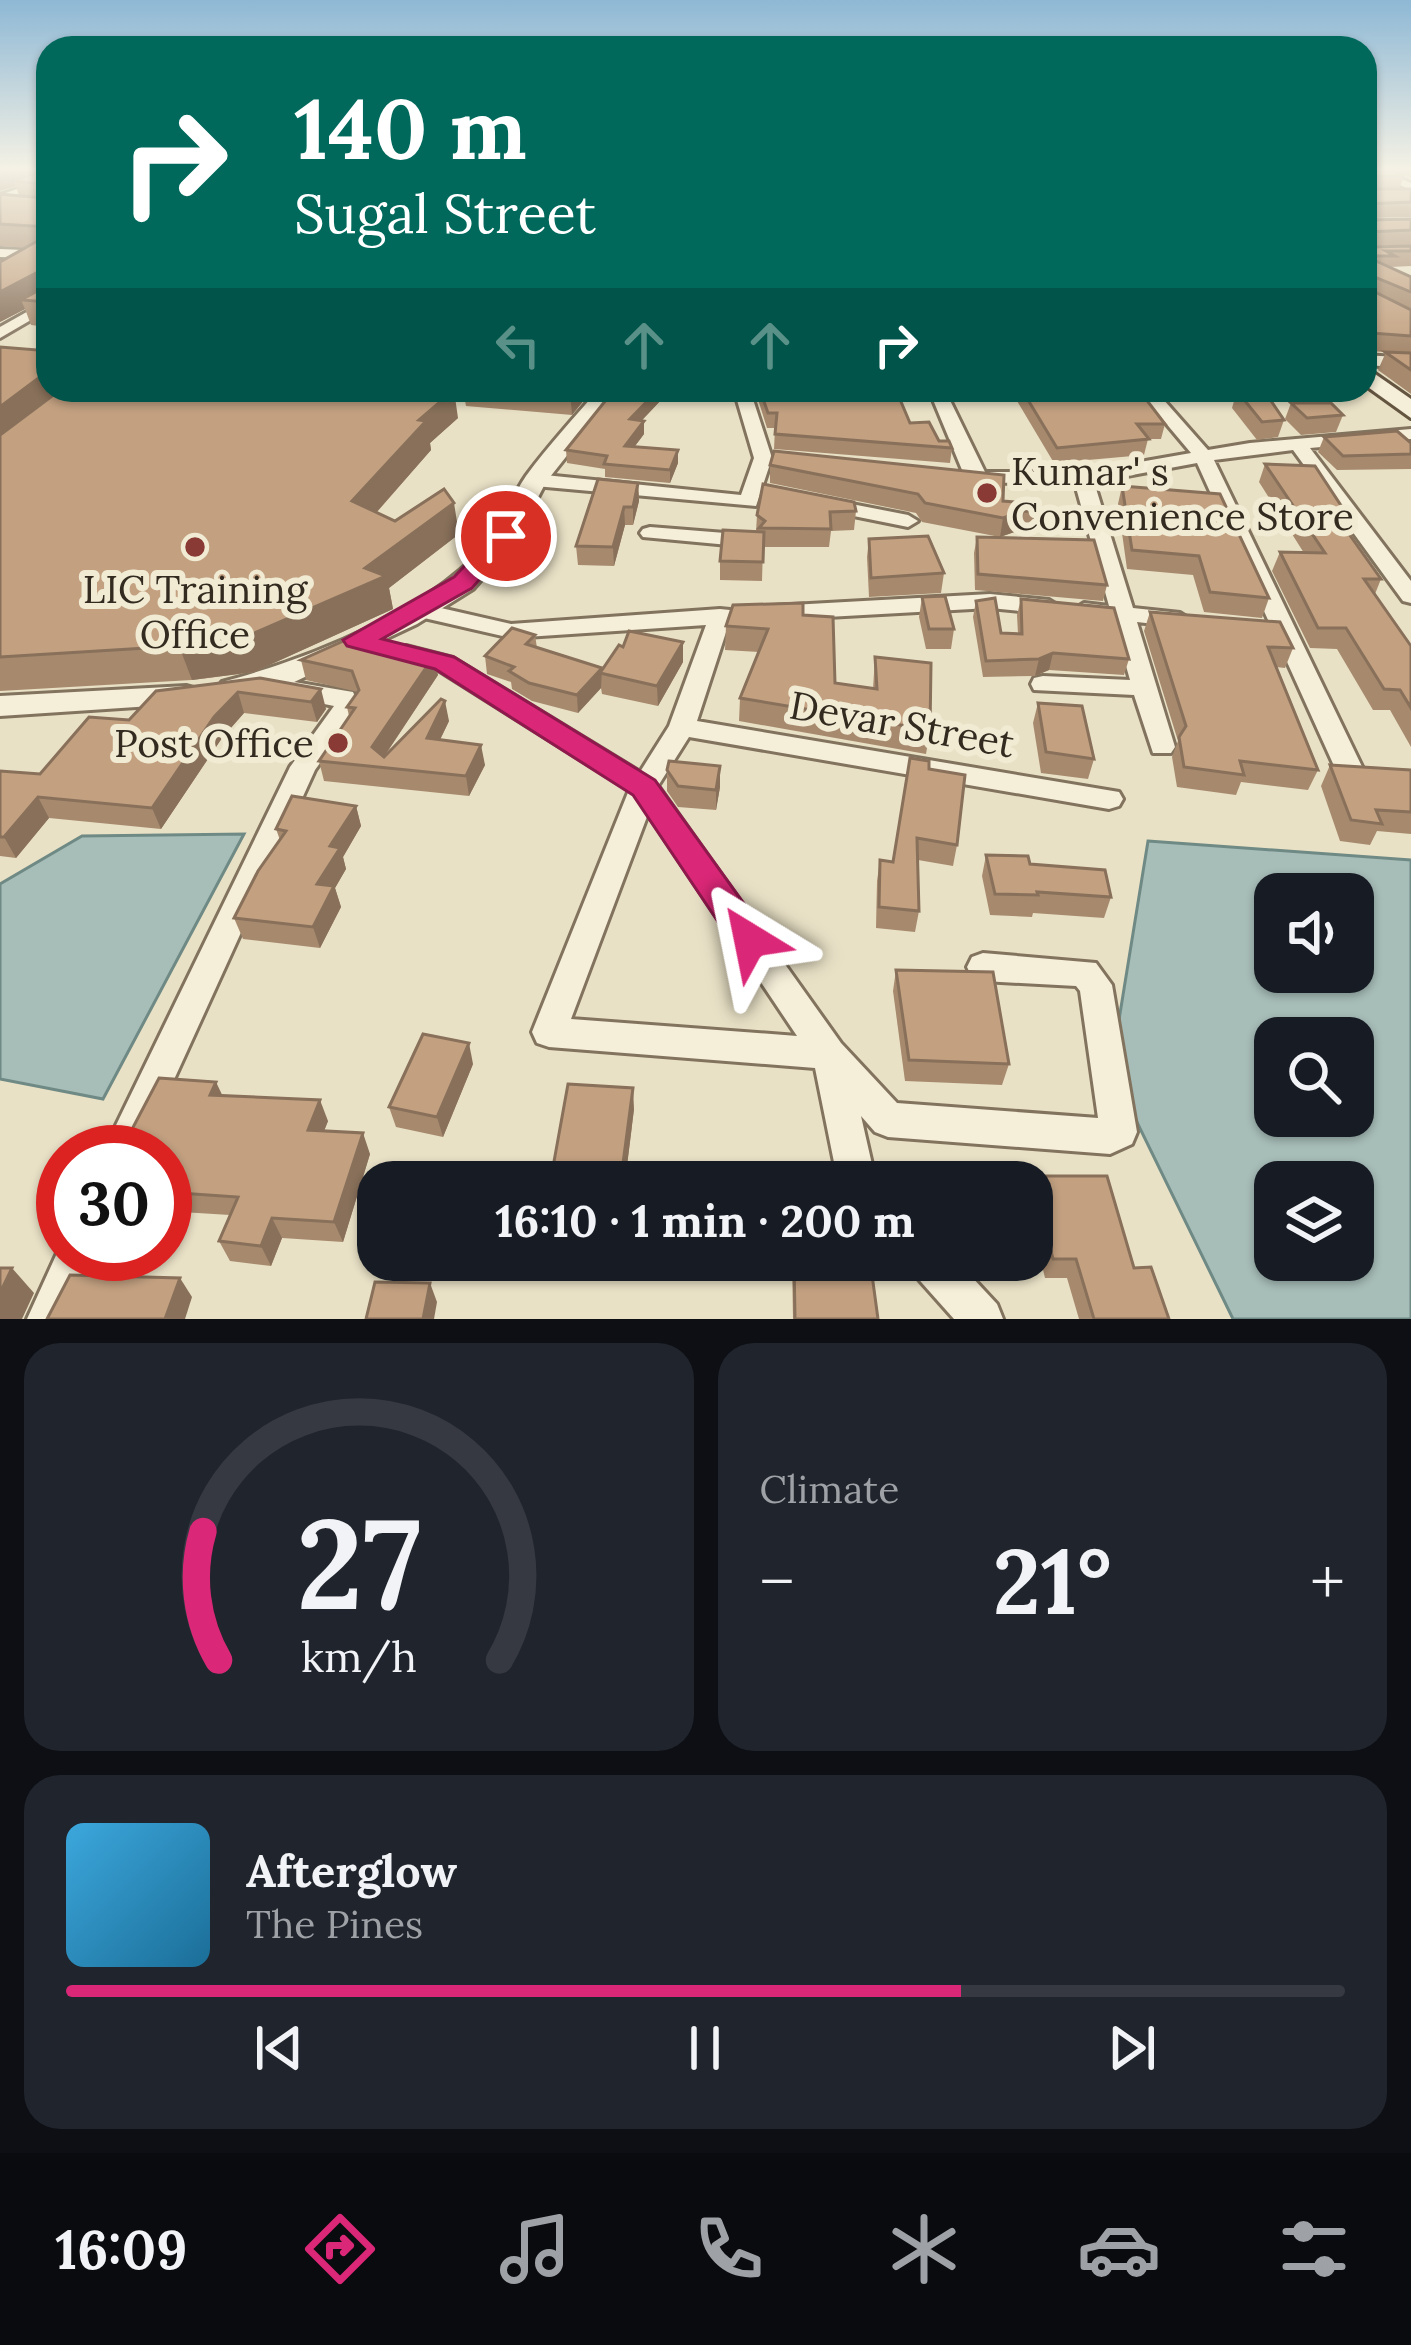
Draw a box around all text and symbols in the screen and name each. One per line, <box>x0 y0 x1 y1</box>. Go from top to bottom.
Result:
text: 140 m <box>294 74 527 182</box>
icon: right <box>96 84 252 240</box>
text: Sugal Street <box>294 179 596 248</box>
icon: left <box>485 312 551 378</box>
icon: ahead <box>611 312 677 378</box>
icon: ahead <box>737 312 803 378</box>
icon: right <box>863 312 929 378</box>
place label: Kumar' s Convenience Store <box>1011 446 1354 541</box>
marker: Kumar' s Convenience Store <box>974 480 1000 506</box>
pin <box>455 485 557 587</box>
icon: arrive <box>473 503 539 569</box>
marker: LIC Training Office <box>182 534 208 560</box>
place label: LIC Training Office <box>83 564 309 659</box>
street label: Devar Street <box>786 680 1018 768</box>
place label: Post Office <box>114 718 314 768</box>
marker: Post Office <box>325 730 351 756</box>
map controls <box>1254 873 1374 1281</box>
button: sound <box>1254 873 1374 993</box>
position arrow <box>687 877 813 1003</box>
button: search <box>1254 1017 1374 1137</box>
speed limit sign: 30 <box>36 1125 192 1281</box>
button: layers <box>1254 1161 1374 1281</box>
text: 16:10 · 1 min · 200 m <box>495 1192 915 1249</box>
text: Climate <box>760 1464 899 1514</box>
text: 27 <box>296 1483 421 1643</box>
text: 21° <box>993 1523 1112 1639</box>
text: − <box>760 1539 794 1623</box>
text: + <box>1310 1539 1345 1623</box>
text: km/h <box>301 1629 417 1684</box>
text: Afterglow <box>246 1842 457 1899</box>
text: The Pines <box>246 1899 423 1949</box>
icon: previous <box>246 2015 312 2081</box>
icon: pause <box>672 2015 738 2081</box>
icon: next <box>1099 2015 1165 2081</box>
icon: directions <box>298 2207 382 2291</box>
icon: music <box>493 2207 577 2291</box>
icon: phone <box>687 2207 771 2291</box>
icon: climate <box>882 2207 966 2291</box>
icon: car <box>1077 2207 1161 2291</box>
icon: filters <box>1272 2207 1356 2291</box>
text: 16:09 <box>55 2215 187 2284</box>

